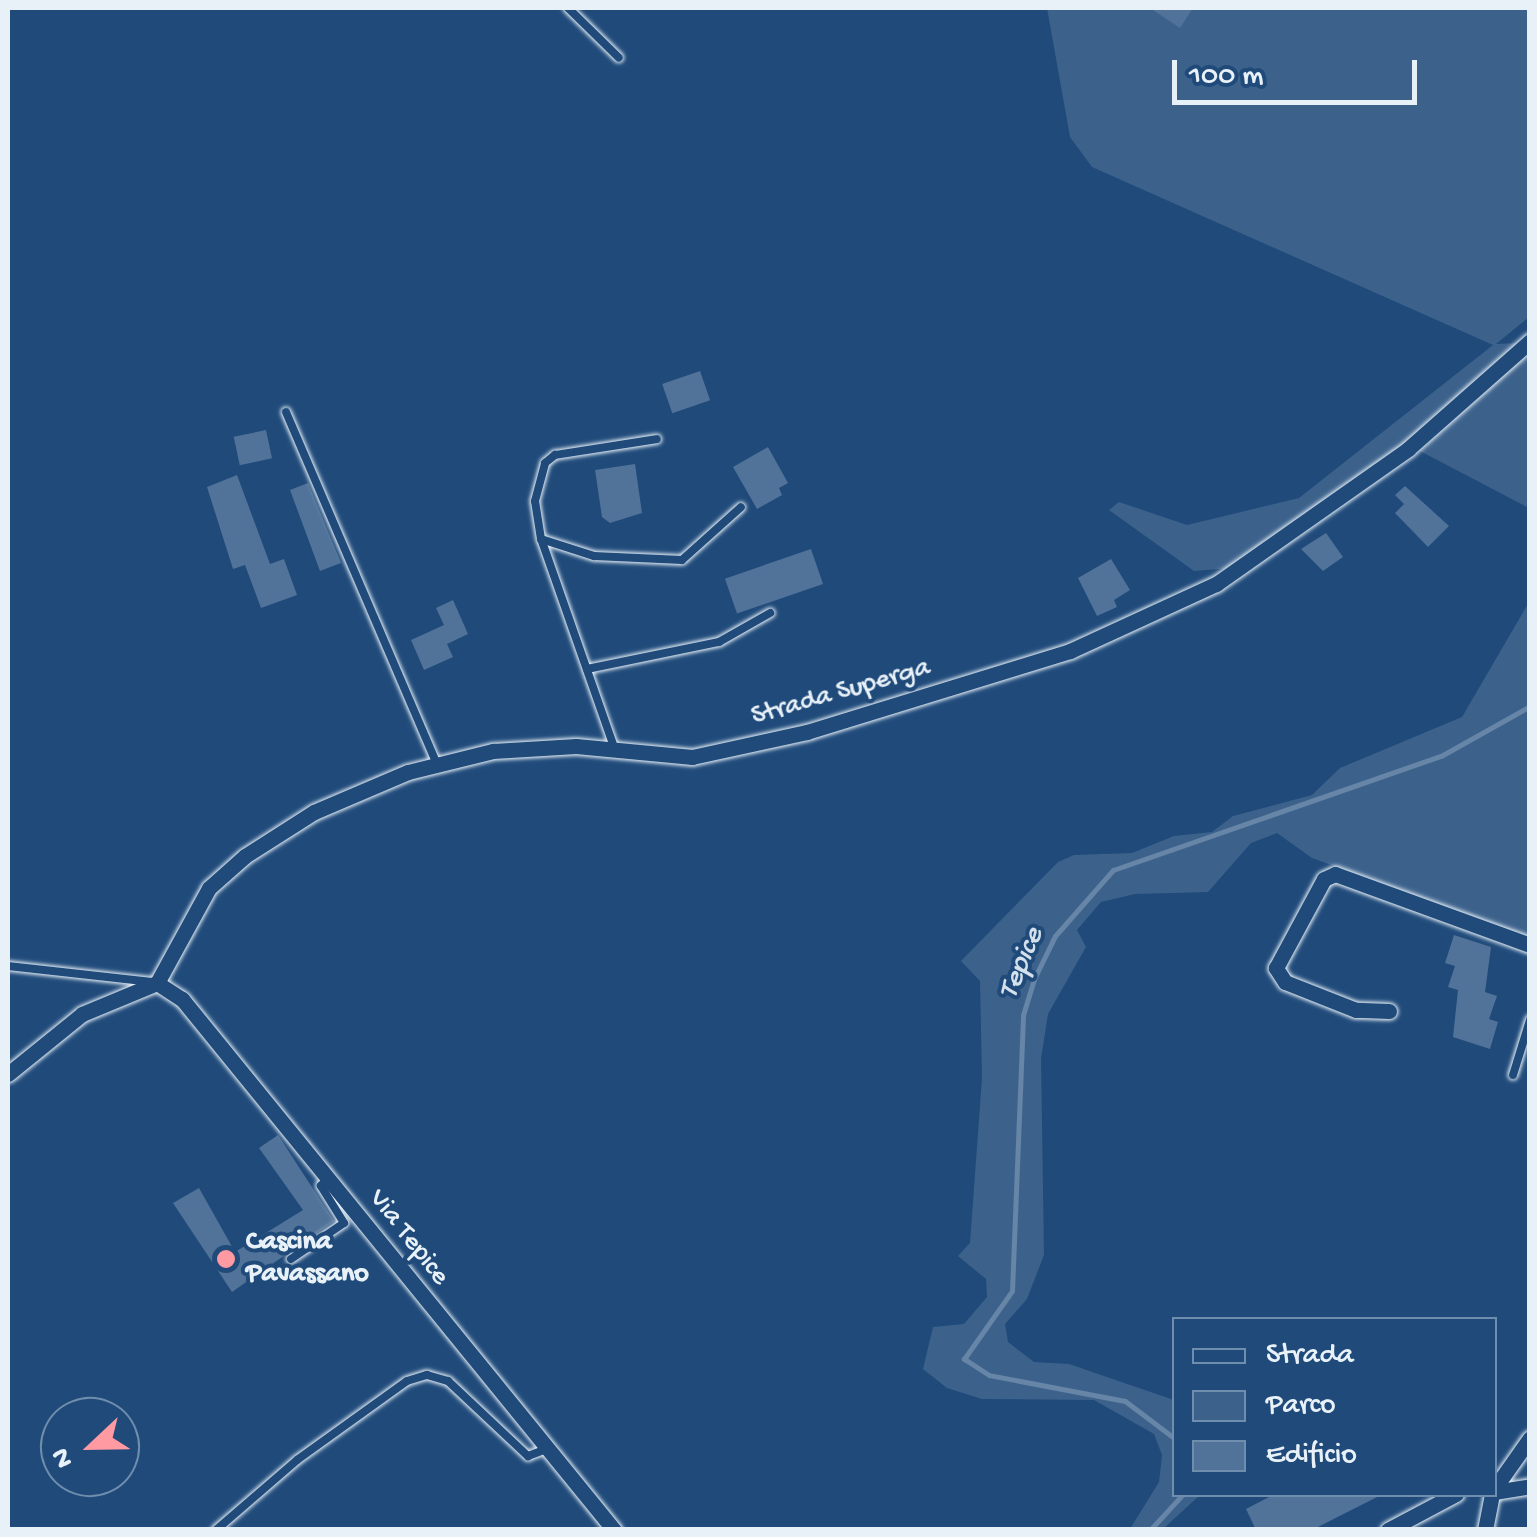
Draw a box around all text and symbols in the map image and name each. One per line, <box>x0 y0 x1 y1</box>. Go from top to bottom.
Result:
scale bar <box>1177 40 1422 102</box>
text: 100 m <box>1189 60 1264 95</box>
street label: Strada Superga <box>748 651 934 735</box>
water label: Tepice <box>992 923 1054 1005</box>
street label: Via Tepice <box>360 1183 456 1293</box>
place label: Cascina Pavassano <box>246 1226 369 1292</box>
marker: Cascina Pavassano <box>215 1248 237 1270</box>
legend <box>1172 1317 1497 1497</box>
text: Strada <box>1266 1339 1354 1374</box>
text: Parco <box>1266 1389 1336 1424</box>
north arrow <box>40 1397 140 1497</box>
text: Edificio <box>1266 1439 1357 1474</box>
text: N <box>45 1443 82 1472</box>

